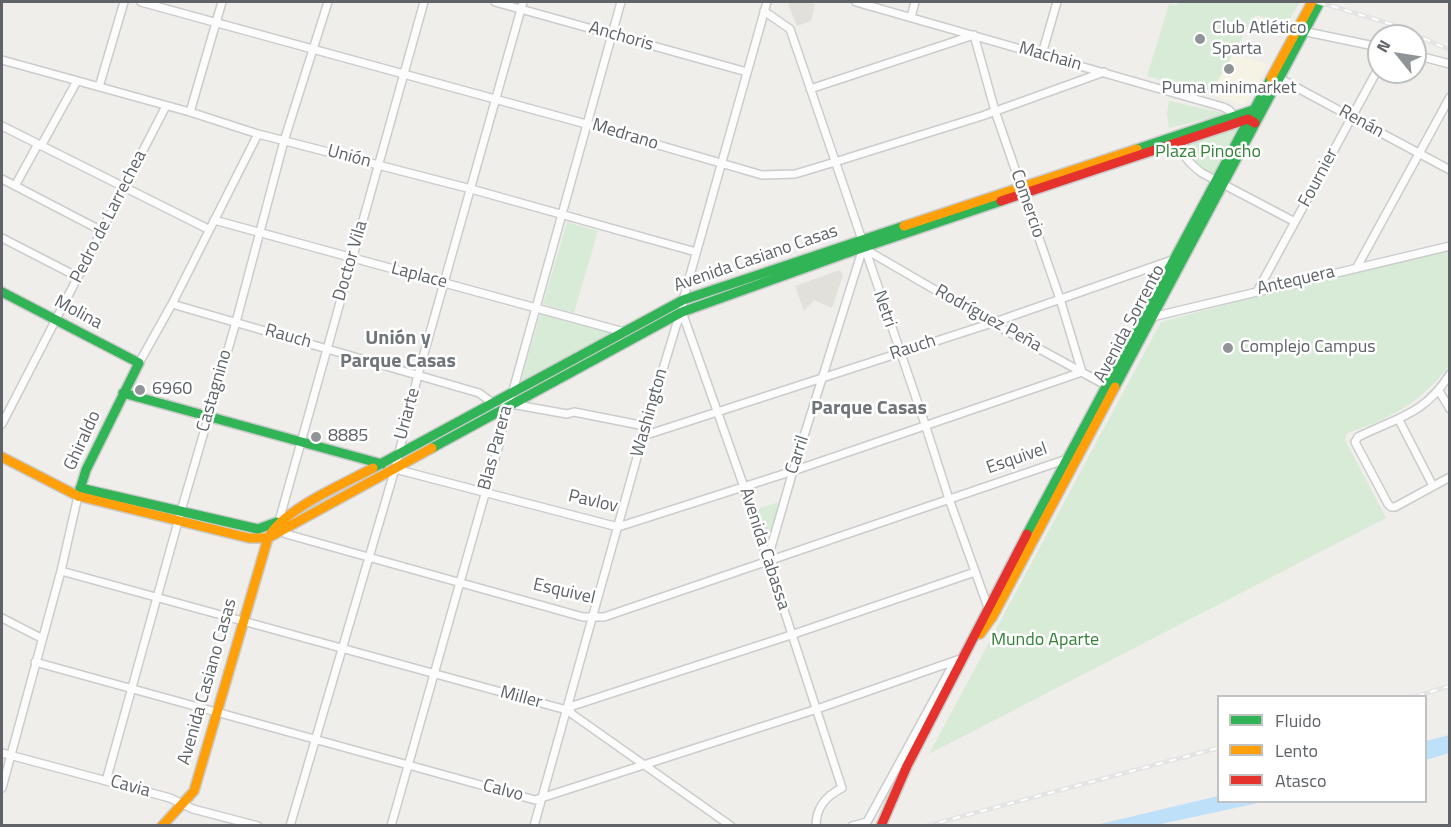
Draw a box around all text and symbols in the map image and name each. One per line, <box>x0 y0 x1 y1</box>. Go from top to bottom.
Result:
street label: Anchoris <box>586 18 656 56</box>
place label: Club Atlético Sparta <box>1212 18 1306 60</box>
north arrow <box>1367 24 1427 84</box>
marker: Club Atlético Sparta <box>1193 32 1207 46</box>
text: N <box>1370 35 1396 57</box>
street label: Machain <box>1016 38 1084 76</box>
marker: Puma minimarket <box>1222 62 1236 76</box>
place label: Puma minimarket <box>1162 78 1296 100</box>
street label: Renán <box>1335 101 1387 143</box>
street label: Medrano <box>589 115 661 155</box>
street label: Unión <box>325 141 373 173</box>
park label: Plaza Pinocho <box>1155 142 1261 164</box>
street label: Fournier <box>1295 145 1343 211</box>
street label: Pedro de Larrechea <box>66 147 152 287</box>
street label: Comercio <box>1005 167 1049 241</box>
street label: Doctor Vila <box>329 218 373 304</box>
street label: Avenida Casiano Casas <box>671 221 841 297</box>
street label: Laplace <box>389 258 449 294</box>
street label: Avenida Sorrento <box>1090 261 1170 387</box>
street label: Antequera <box>1255 262 1337 300</box>
street label: Rodríguez Peña <box>931 281 1045 357</box>
street label: Netri <box>868 288 900 330</box>
street label: Molina <box>50 291 106 335</box>
street label: Rauch <box>262 320 314 354</box>
district label: Unión y Parque Casas <box>340 327 456 374</box>
street label: Rauch <box>887 330 939 366</box>
place label: Complejo Campus <box>1240 337 1376 359</box>
marker: Complejo Campus <box>1221 341 1235 355</box>
street label: Castagnino <box>193 347 237 435</box>
street label: Washington <box>627 366 673 460</box>
place label: 6960 <box>152 379 192 401</box>
marker: 6960 <box>133 383 147 397</box>
street label: Uriarte <box>391 386 425 442</box>
district label: Parque Casas <box>811 397 927 421</box>
street label: Blas Parera <box>474 403 518 493</box>
street label: Ghiraldo <box>60 408 106 474</box>
place label: 8885 <box>328 426 368 448</box>
marker: 8885 <box>309 430 323 444</box>
street label: Carril <box>782 433 814 477</box>
street label: Esquivel <box>984 439 1050 479</box>
street label: Avenida Cabassa <box>734 485 794 613</box>
street label: Pavlov <box>566 486 620 518</box>
street label: Esquivel <box>531 574 597 610</box>
street label: Avenida Casiano Casas <box>174 596 242 768</box>
park label: Mundo Aparte <box>991 630 1099 652</box>
street label: Miller <box>498 682 544 714</box>
legend <box>1217 695 1427 803</box>
text: Fluido <box>1275 707 1321 734</box>
text: Lento <box>1275 737 1318 764</box>
text: Atasco <box>1275 767 1326 794</box>
street label: Cavia <box>108 771 152 803</box>
street label: Calvo <box>480 775 526 807</box>

